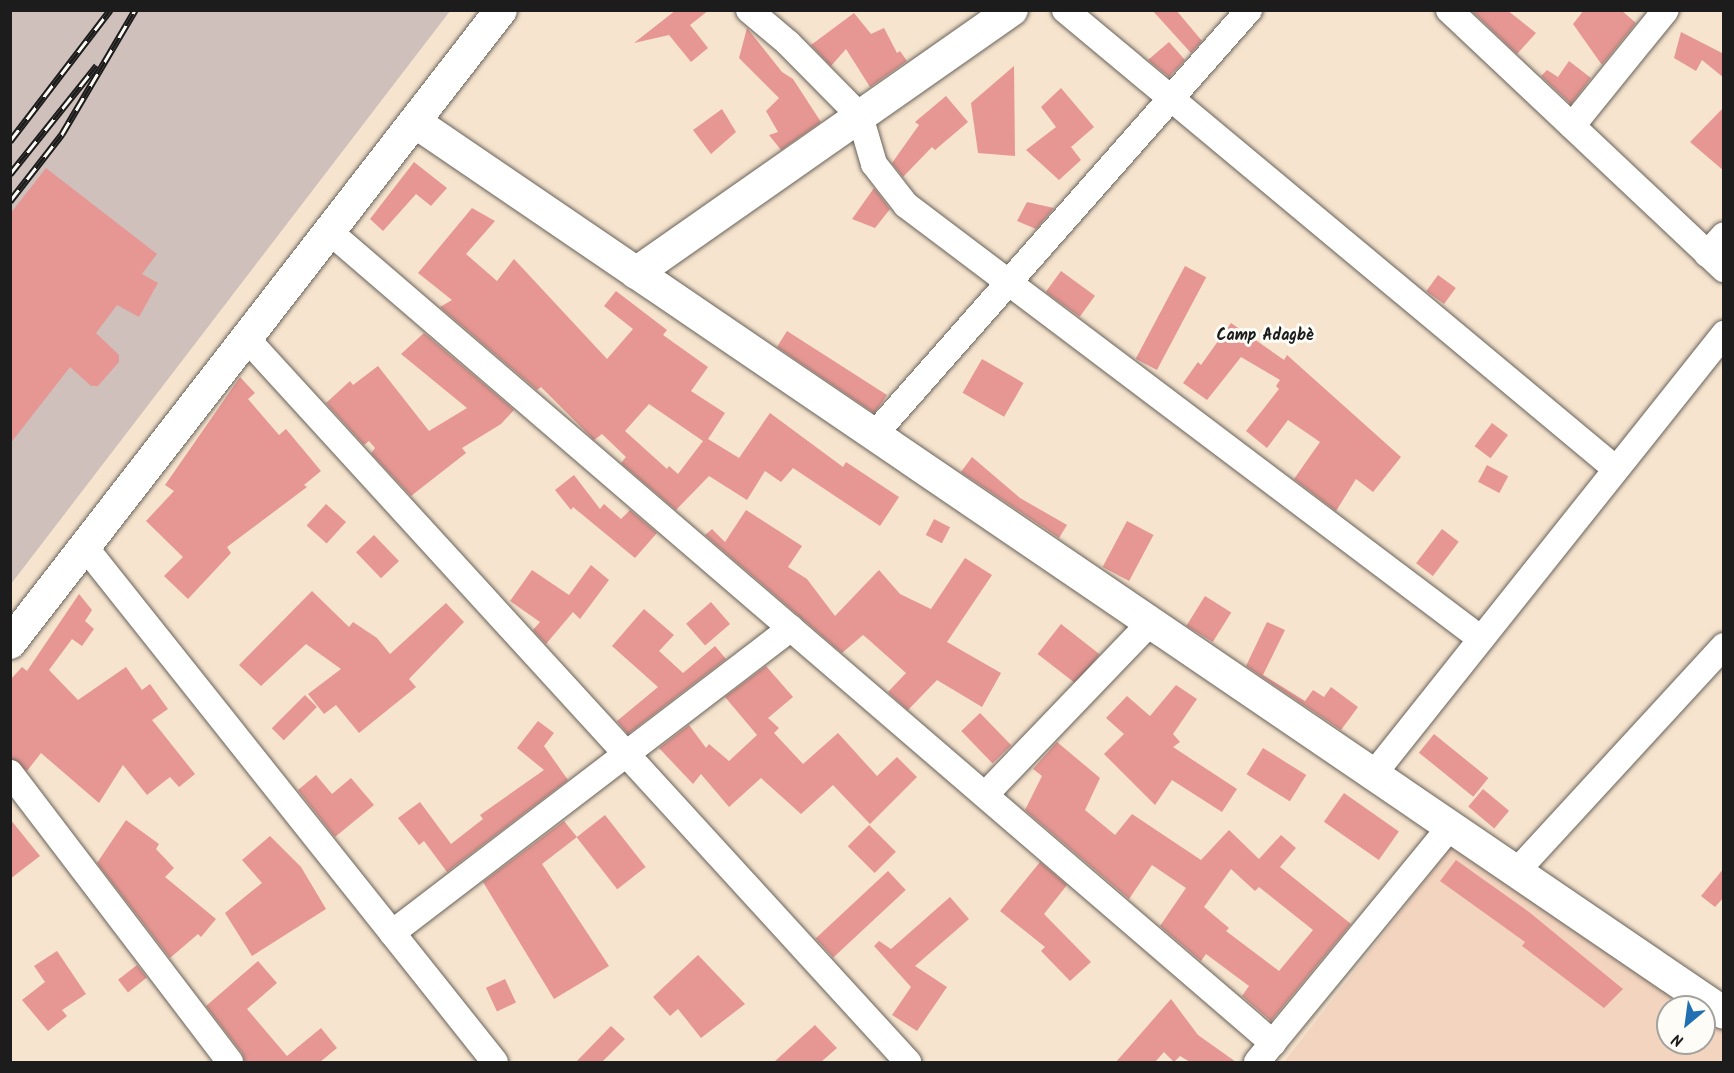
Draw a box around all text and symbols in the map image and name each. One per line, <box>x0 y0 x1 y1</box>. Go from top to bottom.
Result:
district label: Camp Adagbè <box>1217 326 1313 346</box>
north arrow <box>1656 995 1716 1055</box>
text: N <box>1668 1026 1688 1053</box>

